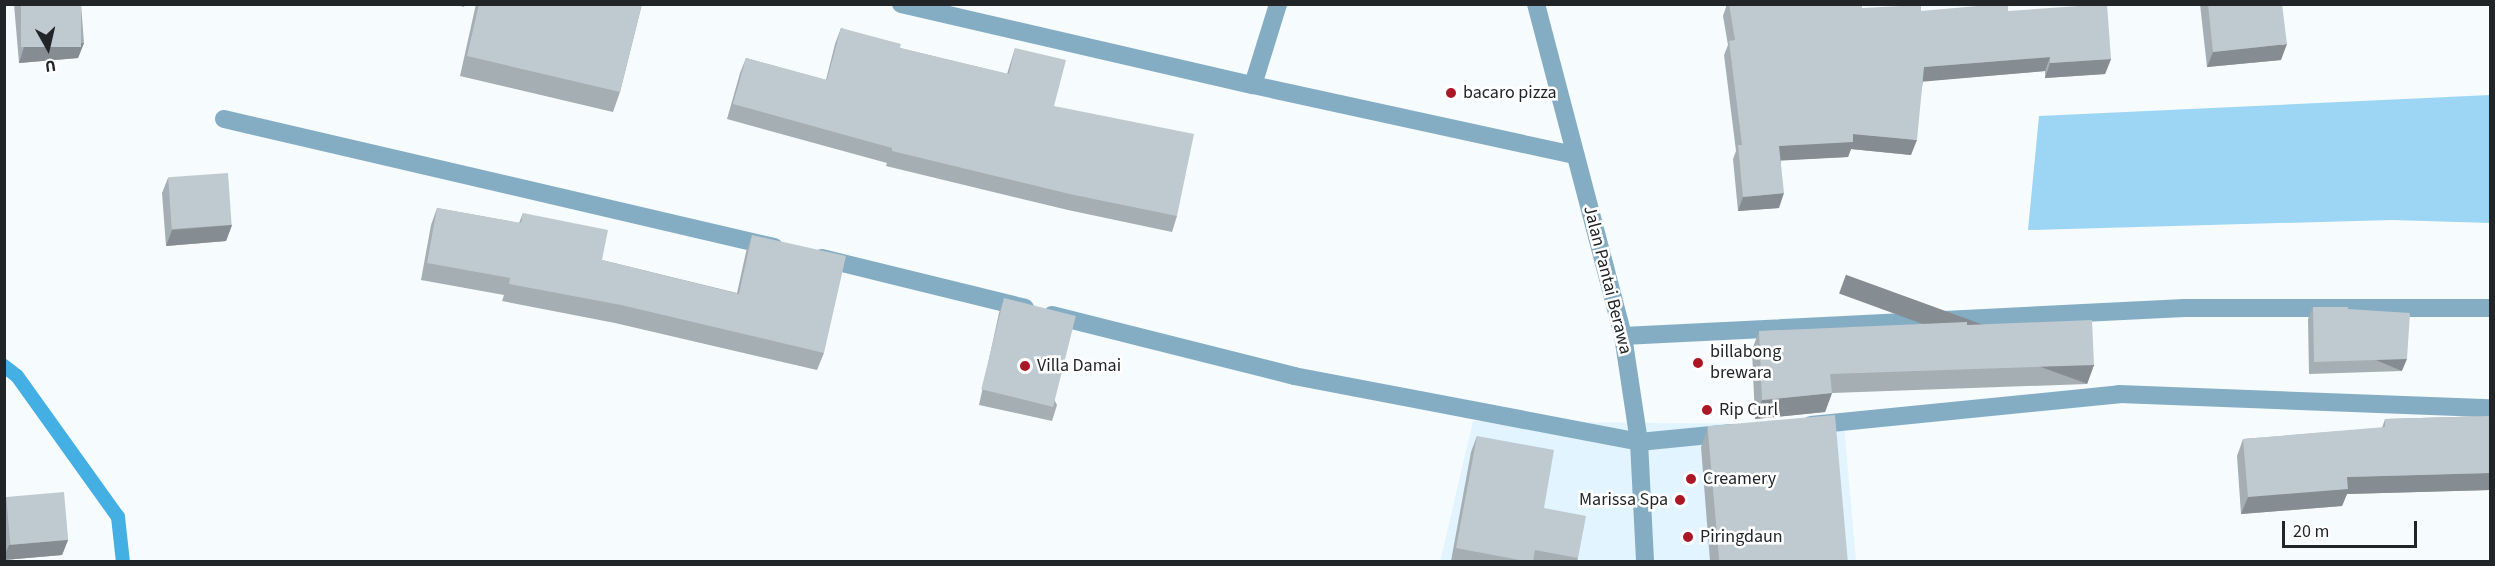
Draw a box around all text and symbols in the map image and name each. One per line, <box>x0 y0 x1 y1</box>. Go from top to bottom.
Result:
north arrow <box>18 18 78 78</box>
text: U <box>44 54 57 77</box>
place label: bacaro pizza <box>1463 82 1557 104</box>
marker: bacaro pizza <box>1444 86 1458 100</box>
street label: Jalan Pantai Berawa <box>1578 204 1636 356</box>
place label: billabong brewara <box>1710 342 1781 385</box>
place label: Villa Damai <box>1037 355 1121 377</box>
marker: billabong brewara <box>1691 356 1705 370</box>
marker: Villa Damai <box>1018 359 1032 373</box>
place label: Rip Curl <box>1719 399 1778 421</box>
marker: Rip Curl <box>1700 403 1714 417</box>
place label: Creamery <box>1703 468 1776 490</box>
marker: Creamery <box>1684 472 1698 486</box>
place label: Marissa Spa <box>1579 489 1668 511</box>
marker: Marissa Spa <box>1673 493 1687 507</box>
scale bar <box>2285 509 2420 547</box>
text: 20 m <box>2293 519 2329 544</box>
place label: Piringdaun <box>1700 526 1783 548</box>
marker: Piringdaun <box>1681 530 1695 544</box>

